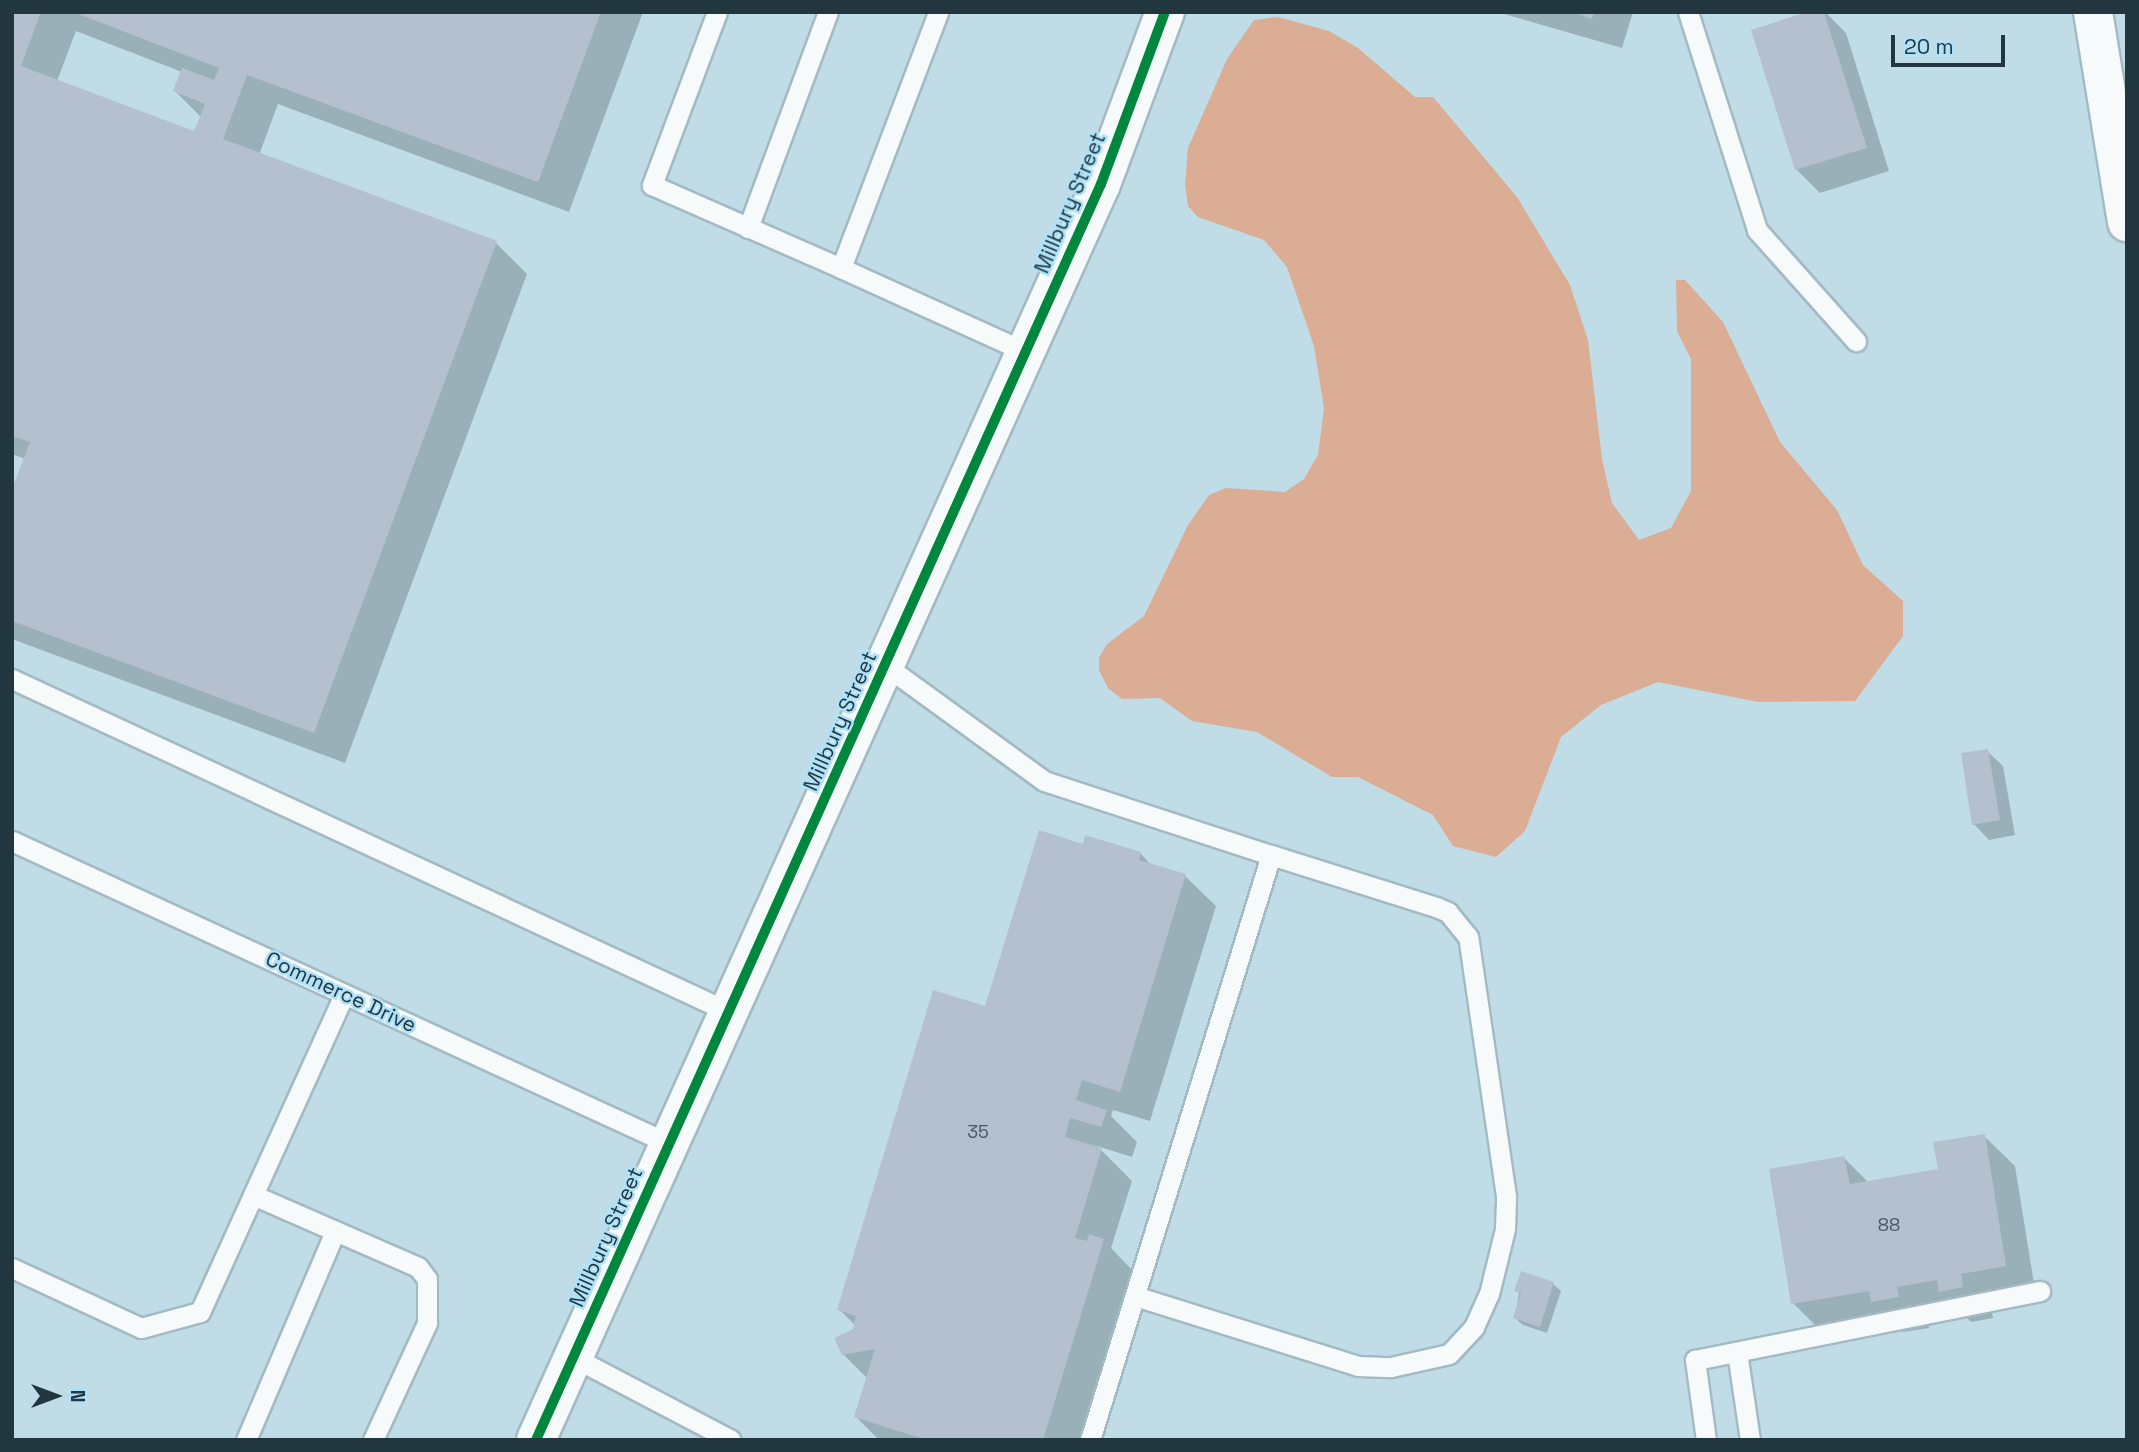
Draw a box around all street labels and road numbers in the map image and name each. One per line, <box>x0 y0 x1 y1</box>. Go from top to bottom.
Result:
street label: Millbury Street <box>1029 129 1111 277</box>
street label: Millbury Street <box>798 647 882 795</box>
street label: Commerce Drive <box>262 946 420 1038</box>
street label: Millbury Street <box>564 1163 648 1311</box>

